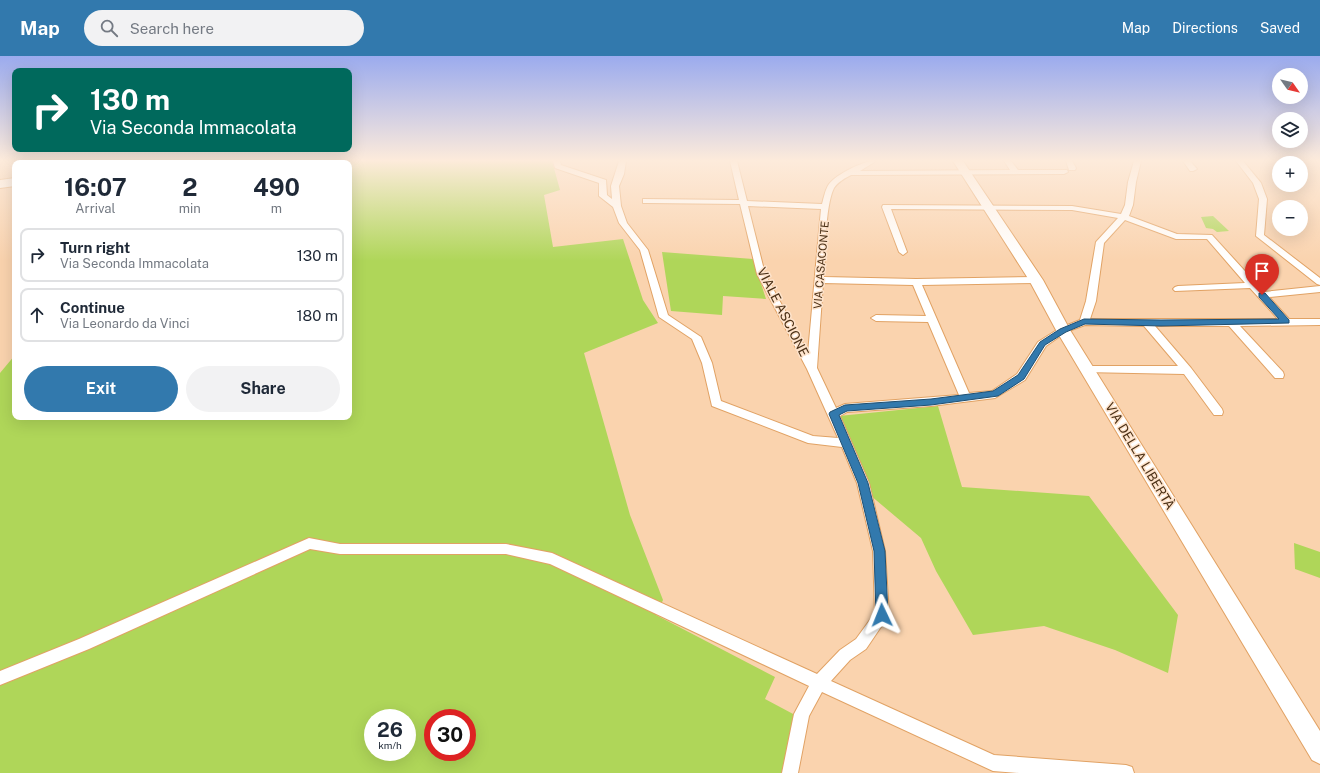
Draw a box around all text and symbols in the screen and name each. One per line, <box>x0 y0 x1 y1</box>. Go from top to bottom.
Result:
search box <box>84 10 364 46</box>
text: Map <box>20 17 60 39</box>
icon: search <box>98 17 120 39</box>
text: Search here <box>130 20 214 37</box>
text: Map <box>1122 20 1150 36</box>
text: Directions <box>1172 20 1238 36</box>
text: Saved <box>1260 20 1300 36</box>
north arrow <box>1272 68 1308 104</box>
map controls <box>1272 68 1308 236</box>
text: 130 m <box>90 83 170 116</box>
icon: right <box>24 84 76 136</box>
button: layers <box>1272 112 1308 148</box>
text: Via Seconda Immacolata <box>90 117 296 138</box>
button: + <box>1272 156 1308 192</box>
text: 16:07 <box>64 173 127 201</box>
text: 2 <box>182 173 197 201</box>
text: 490 <box>253 173 300 201</box>
button: − <box>1272 200 1308 236</box>
text: Arrival <box>75 201 115 216</box>
text: min <box>179 201 201 216</box>
text: m <box>271 201 282 216</box>
street label: VIA CASACONTE <box>811 220 831 309</box>
text: Turn right <box>60 239 130 256</box>
icon: right <box>26 244 48 266</box>
text: 130 m <box>297 247 338 264</box>
pin <box>1245 254 1279 295</box>
text: Via Seconda Immacolata <box>60 256 209 271</box>
icon: arrive <box>1251 260 1273 282</box>
street label: VIALE ASCIONE <box>754 265 812 359</box>
text: Continue <box>60 299 125 316</box>
icon: ahead <box>26 304 48 326</box>
text: 180 m <box>296 307 338 324</box>
text: Via Leonardo da Vinci <box>60 316 189 331</box>
button: Exit <box>24 366 178 412</box>
button: Share <box>186 366 340 412</box>
street label: VIA DELLA LIBERTÀ <box>1102 399 1179 512</box>
position arrow <box>861 594 903 636</box>
speed limit sign: 30 <box>424 709 476 761</box>
text: 26 <box>377 718 403 742</box>
text: km/h <box>378 739 402 751</box>

